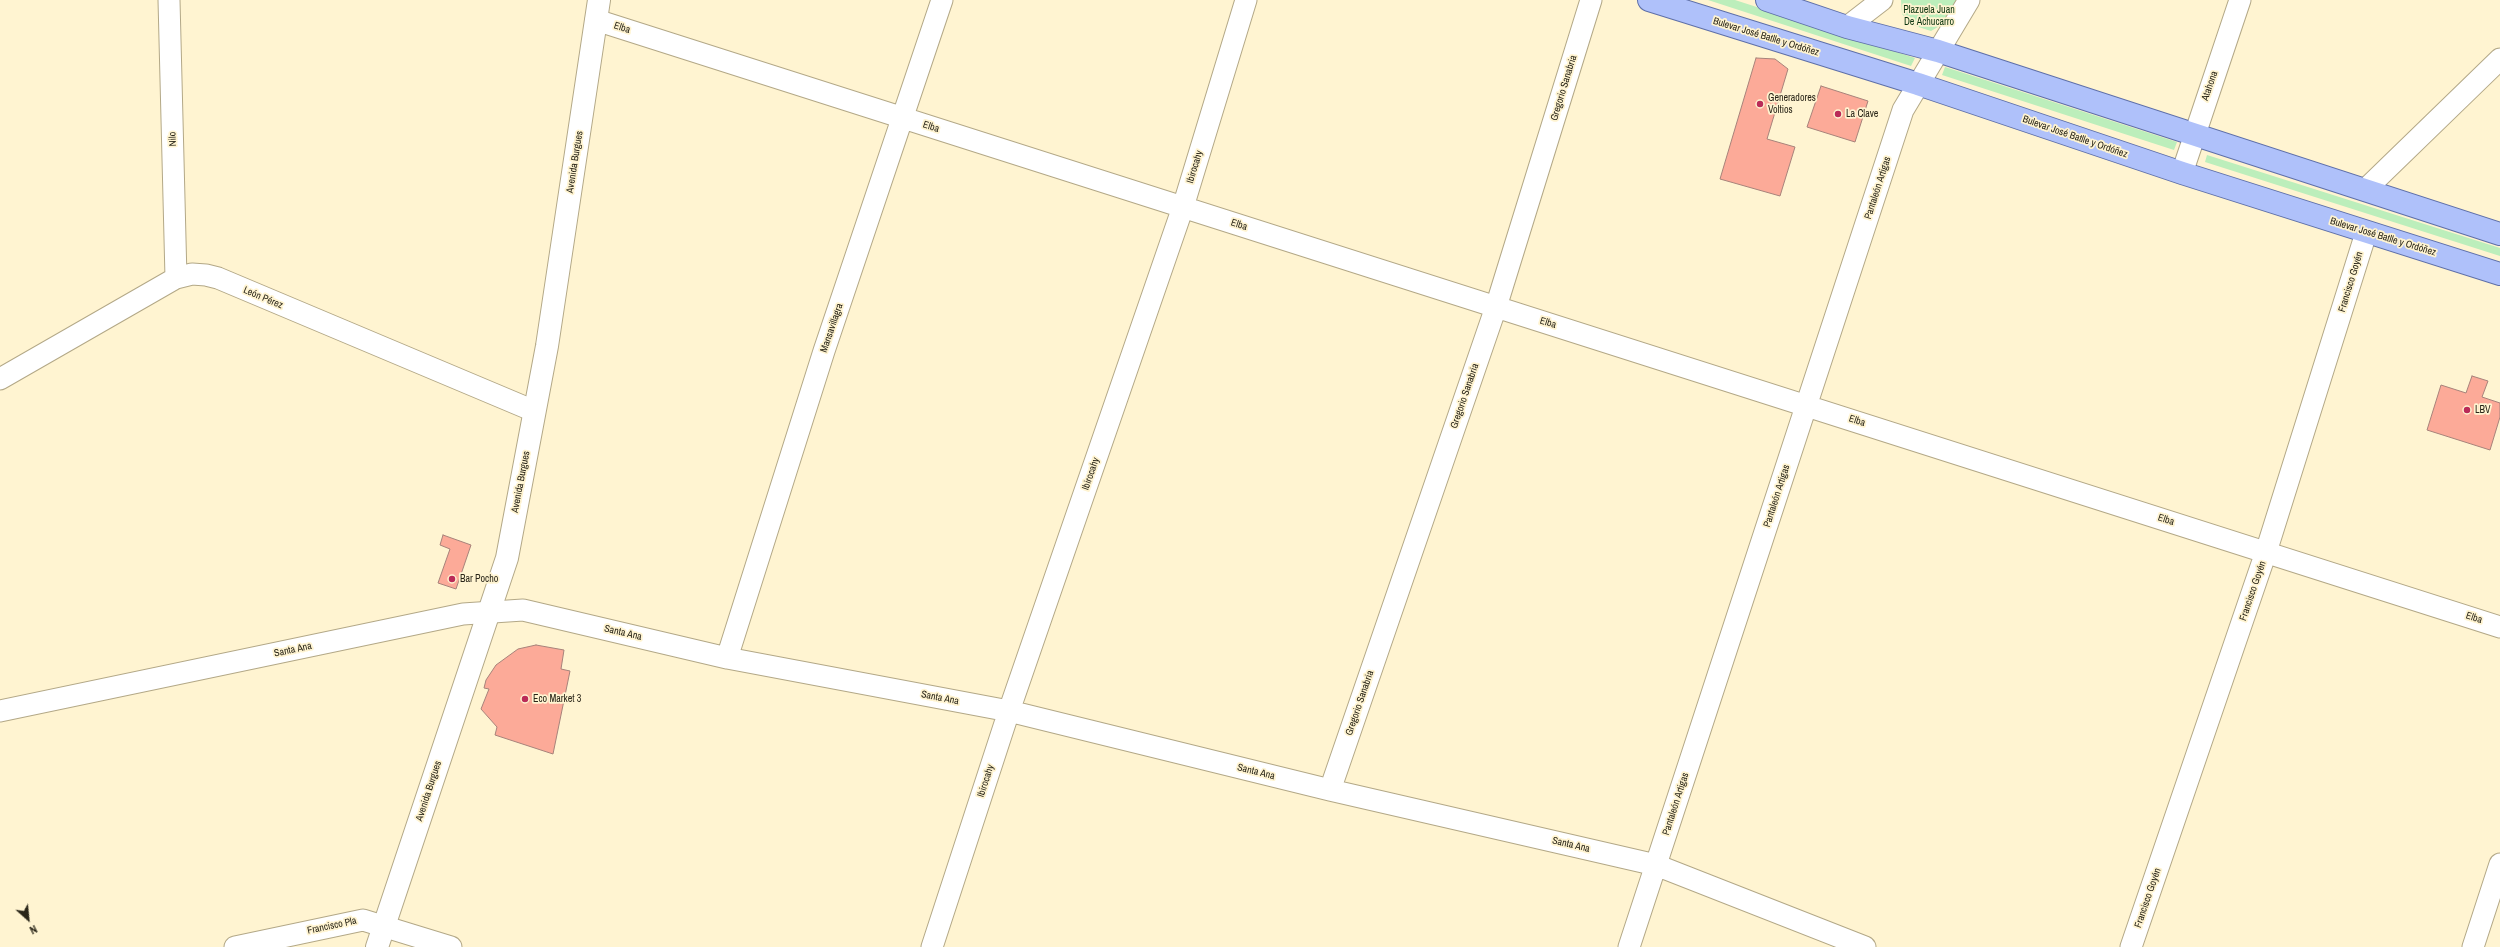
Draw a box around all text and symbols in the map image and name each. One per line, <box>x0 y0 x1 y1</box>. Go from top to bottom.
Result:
park label: Plazuela Juan De Achucarro <box>1903 4 1955 28</box>
street label: Bulevar José Batlle y Ordóñez <box>1712 15 1820 59</box>
street label: Elba <box>612 20 632 36</box>
street label: Gregorio Sanabria <box>1548 54 1580 122</box>
street label: Atahona <box>2199 70 2221 102</box>
place label: Generadores Voltios <box>1768 92 1816 116</box>
marker: Generadores Voltios <box>1755 99 1765 109</box>
place label: La Clave <box>1846 108 1878 120</box>
marker: La Clave <box>1833 109 1843 119</box>
street label: Bulevar José Batlle y Ordóñez <box>2021 113 2129 161</box>
street label: Elba <box>921 119 941 135</box>
street label: Avenida Burgues <box>564 130 586 194</box>
street label: Nilo <box>167 132 179 146</box>
street label: Ibirocahy <box>1184 149 1206 185</box>
street label: Pantaleón Artigas <box>1862 155 1894 221</box>
street label: Bulevar José Batlle y Ordóñez <box>2329 215 2437 259</box>
street label: Elba <box>1229 217 1249 233</box>
street label: Francisco Goyén <box>2336 250 2366 314</box>
street label: León Pérez <box>241 284 285 312</box>
street label: Mansavillagra <box>818 302 846 354</box>
street label: Elba <box>1538 315 1558 331</box>
street label: Gregorio Sanabria <box>1448 362 1482 430</box>
place label: LBV <box>2475 404 2490 416</box>
marker: LBV <box>2462 405 2472 415</box>
street label: Elba <box>1847 413 1867 429</box>
street label: Avenida Burgues <box>509 450 533 514</box>
street label: Ibirocahy <box>1080 456 1102 492</box>
street label: Pantaleón Artigas <box>1761 463 1793 529</box>
street label: Elba <box>2156 512 2176 528</box>
street label: Francisco Goyén <box>2237 560 2269 622</box>
place label: Bar Pocho <box>460 573 498 585</box>
marker: Bar Pocho <box>447 574 457 584</box>
street label: Elba <box>2464 610 2484 626</box>
street label: Santa Ana <box>603 623 643 643</box>
street label: Santa Ana <box>273 640 313 660</box>
street label: Gregorio Sanabria <box>1343 669 1377 737</box>
street label: Santa Ana <box>920 688 960 708</box>
place label: Eco Market 3 <box>533 693 581 705</box>
marker: Eco Market 3 <box>520 694 530 704</box>
street label: Avenida Burgues <box>414 759 444 823</box>
street label: Santa Ana <box>1236 762 1276 782</box>
street label: Ibirocahy <box>975 763 997 799</box>
street label: Pantaleón Artigas <box>1660 771 1692 837</box>
street label: Santa Ana <box>1551 835 1591 855</box>
street label: Francisco Goyén <box>2132 867 2164 929</box>
north arrow <box>8 899 48 939</box>
street label: Francisco Pla <box>306 915 358 937</box>
text: N <box>27 922 40 937</box>

